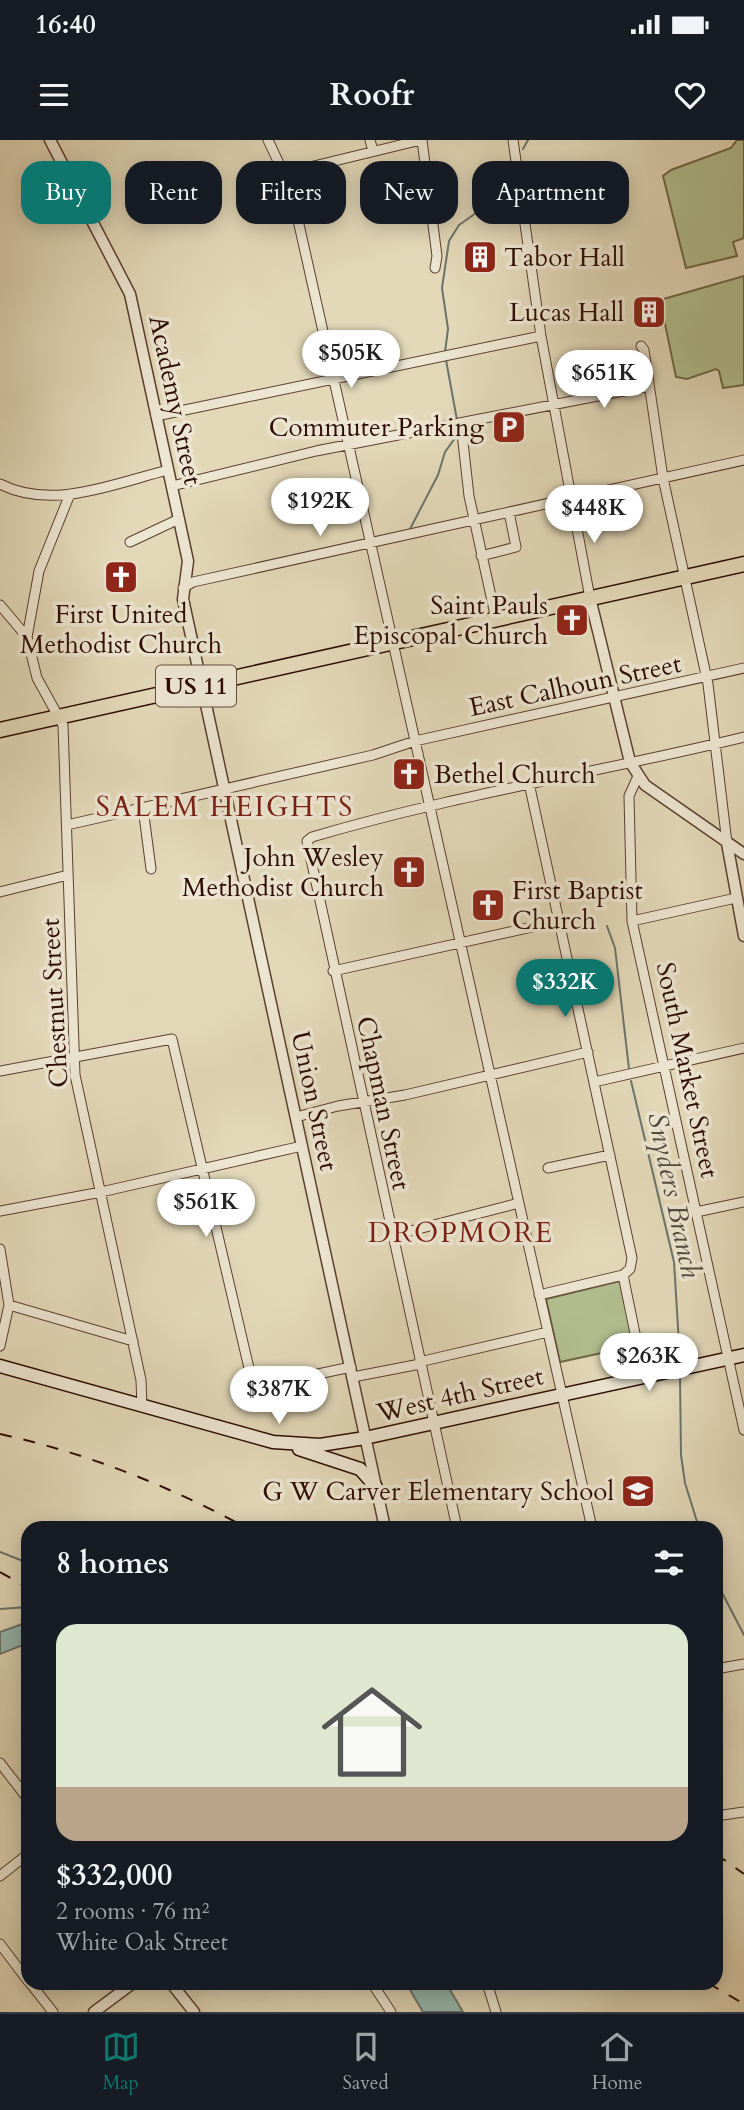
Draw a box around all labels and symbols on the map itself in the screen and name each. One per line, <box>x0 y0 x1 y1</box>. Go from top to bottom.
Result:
building icon: Tabor Hall <box>461 238 499 276</box>
place label: Tabor Hall <box>504 240 625 275</box>
building icon: Lucas Hall <box>630 293 668 331</box>
place label: Lucas Hall <box>509 295 624 330</box>
street label: Academy Street <box>140 312 211 488</box>
pin: $505K <box>302 330 400 390</box>
pin: $651K <box>555 350 653 410</box>
parking icon: Commuter Parking <box>490 408 528 446</box>
place label: Commuter Parking <box>269 410 484 445</box>
pin: $192K <box>271 478 369 538</box>
pin: $448K <box>545 486 643 545</box>
church icon: First United Methodist Church <box>102 558 140 596</box>
place label: Saint Pauls Episcopal Church <box>353 588 548 653</box>
place label: First United Methodist Church <box>20 597 222 662</box>
church icon: Saint Pauls Episcopal Church <box>553 601 591 639</box>
street label: East Calhoun Street <box>466 646 684 725</box>
road number: US 11 <box>156 666 236 706</box>
church icon: Bethel Church <box>390 755 428 793</box>
place label: Bethel Church <box>434 757 595 792</box>
district label: SALEM HEIGHTS <box>96 788 354 826</box>
place label: John Wesley Methodist Church <box>182 840 384 905</box>
church icon: John Wesley Methodist Church <box>390 853 428 891</box>
place label: First Baptist Church <box>512 873 643 938</box>
church icon: First Baptist Church <box>469 886 507 924</box>
street label: Chestnut Street <box>33 917 76 1089</box>
street label: South Market Street <box>648 959 727 1181</box>
pin: $332K <box>516 960 614 1019</box>
street label: Chapman Street <box>348 1013 419 1193</box>
street label: Union Street <box>283 1028 346 1174</box>
water label: Snyders Branch <box>638 1109 710 1282</box>
pin: $561K <box>157 1180 255 1239</box>
district label: DROPMORE <box>368 1214 554 1252</box>
pin: $263K <box>600 1334 698 1393</box>
street label: West 4th Street <box>373 1358 547 1431</box>
pin: $387K <box>230 1366 328 1426</box>
school or university icon: G W Carver Elementary School <box>619 1472 657 1510</box>
place label: G W Carver Elementary School <box>262 1474 614 1509</box>

